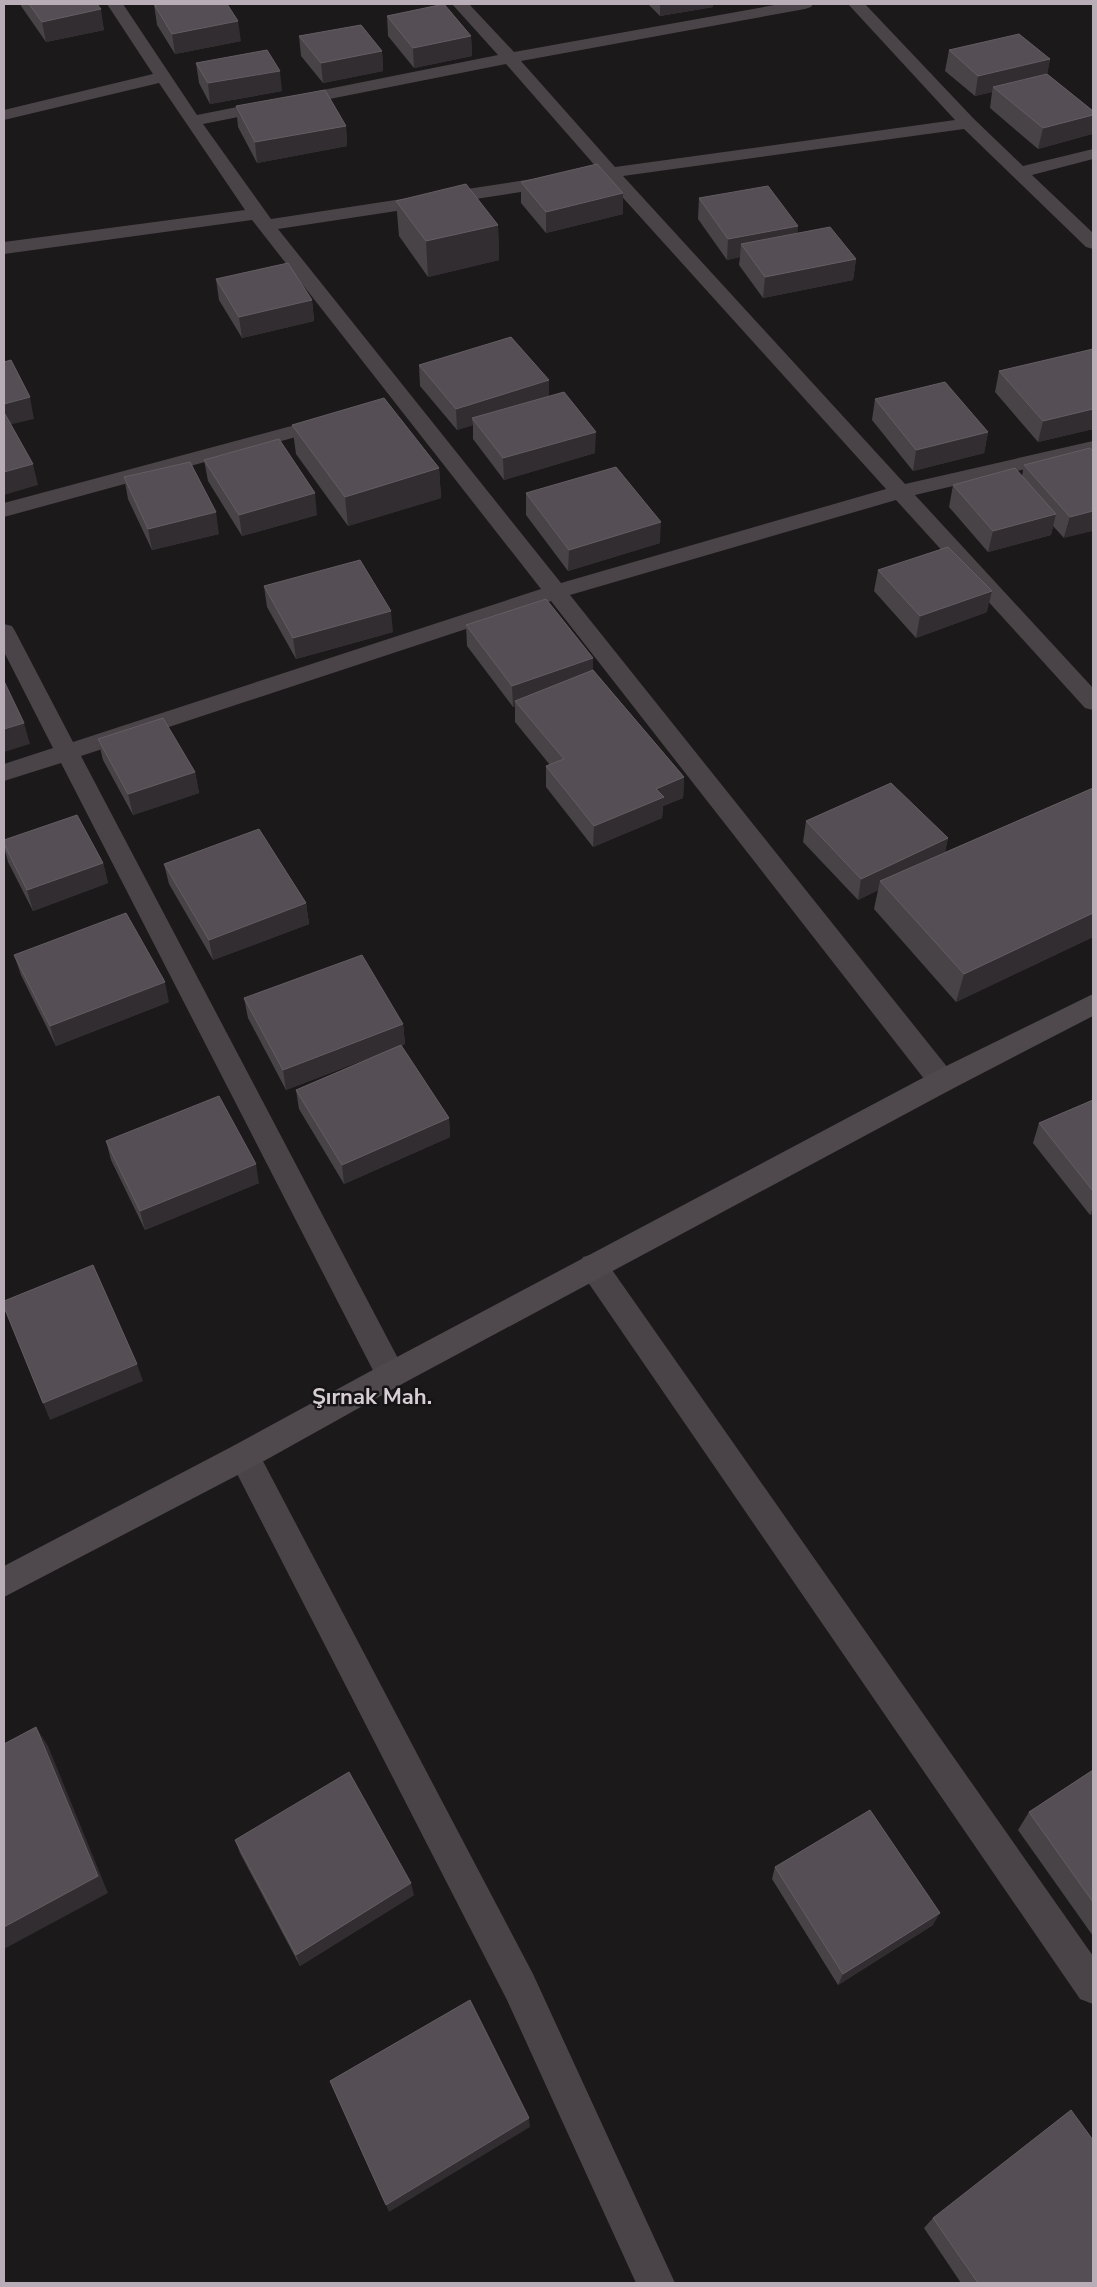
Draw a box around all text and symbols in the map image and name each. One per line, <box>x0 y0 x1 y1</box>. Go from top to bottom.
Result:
district label: Şırnak Mah. <box>312 1382 432 1412</box>

